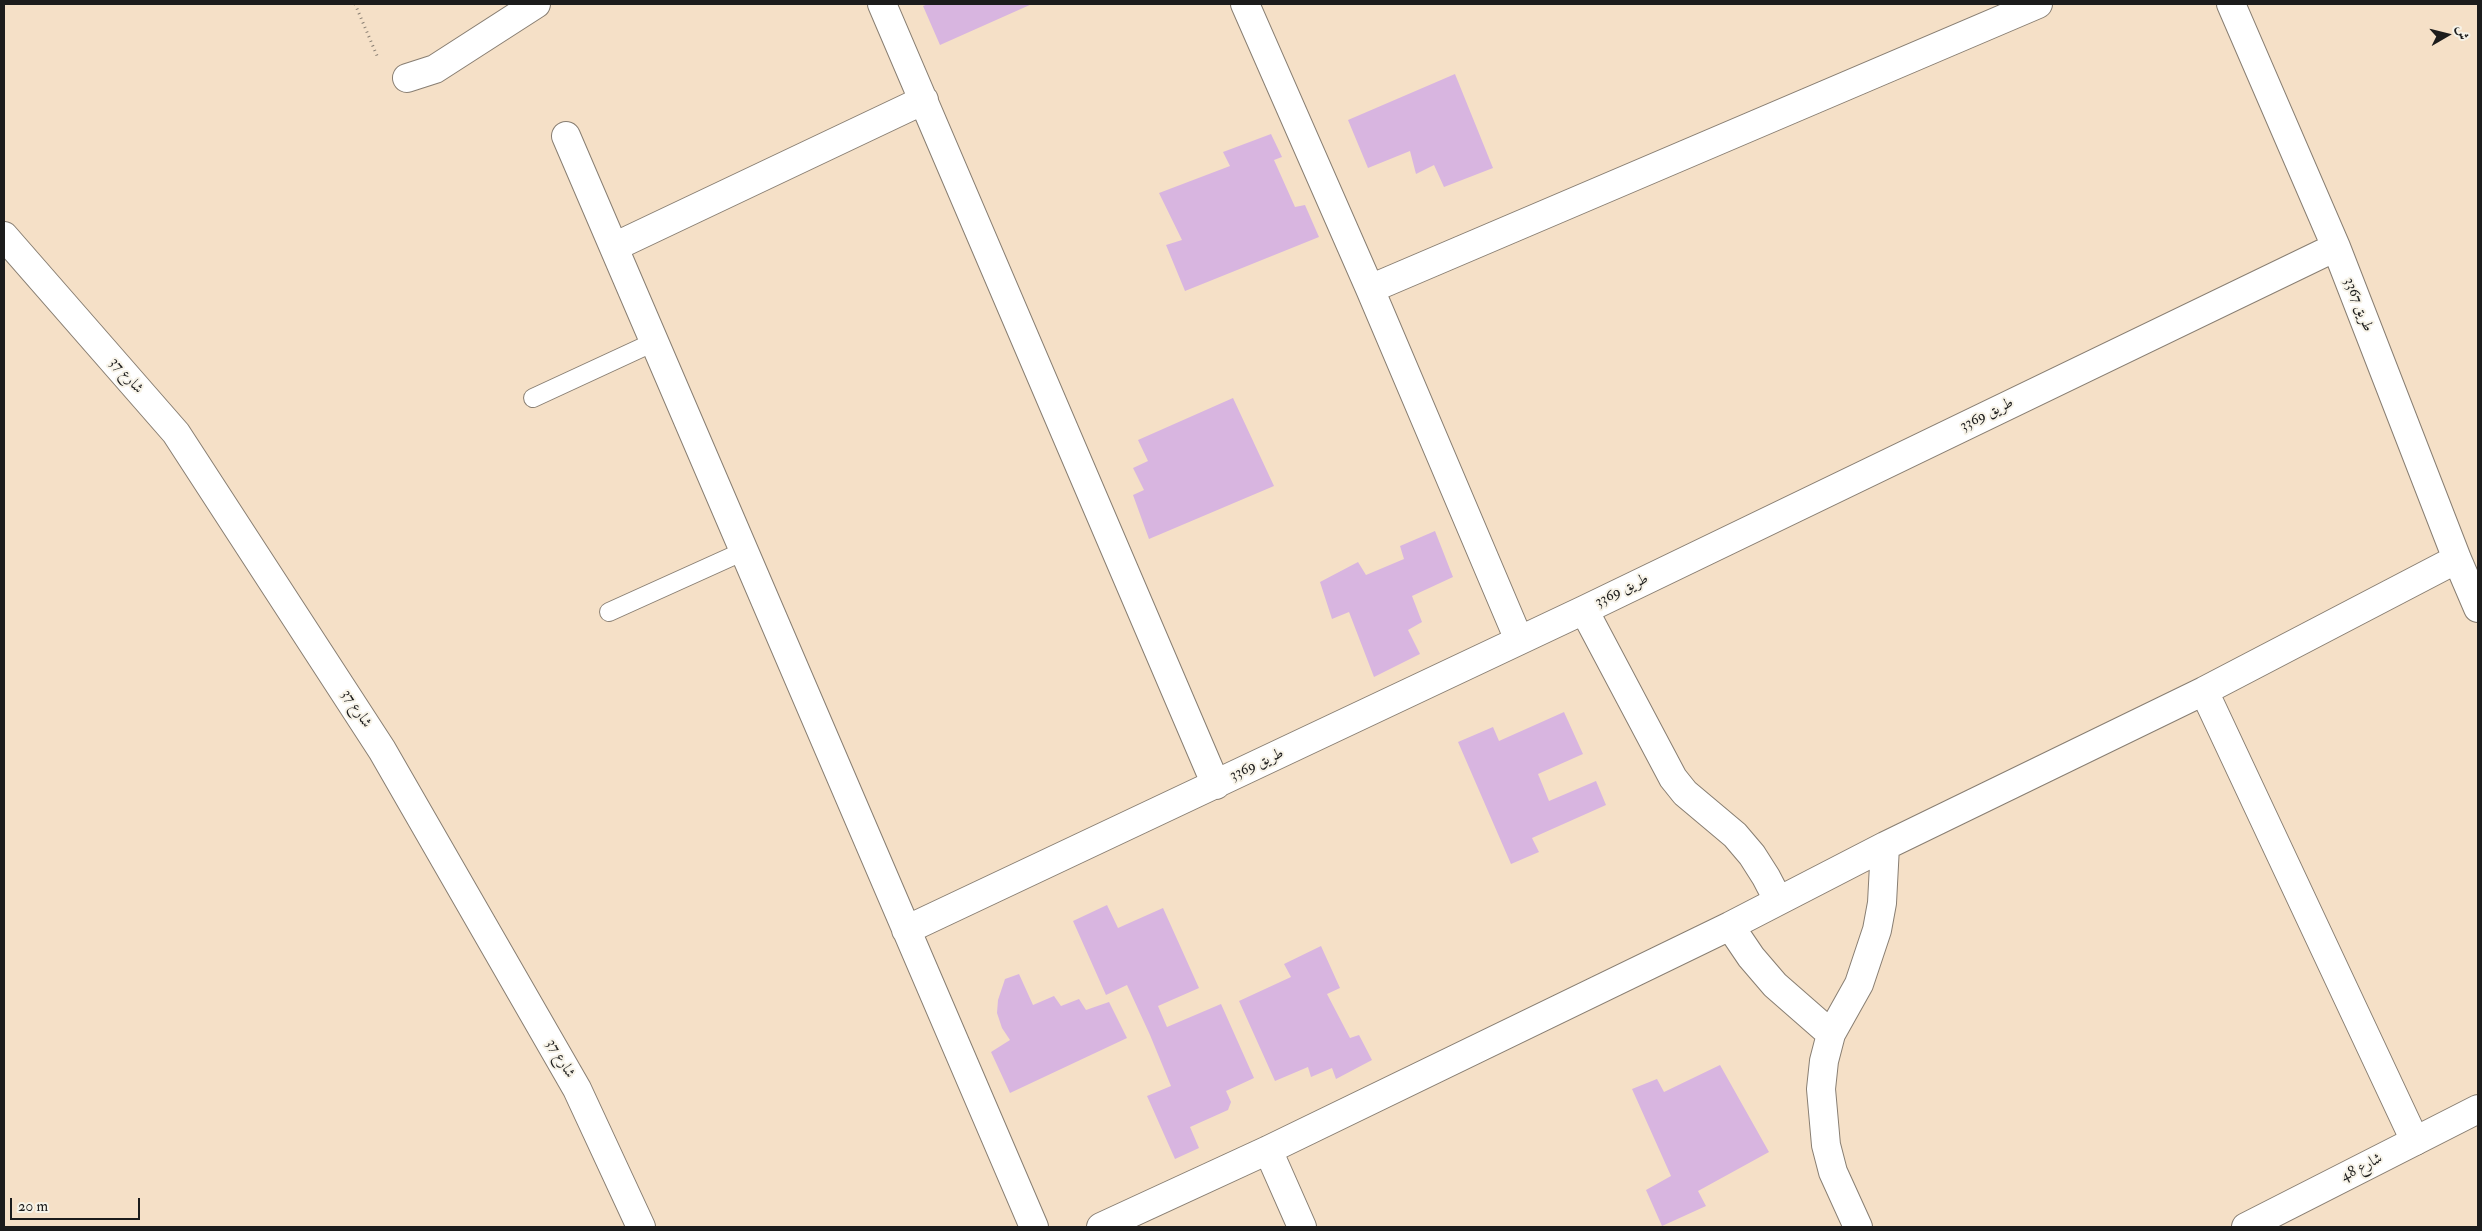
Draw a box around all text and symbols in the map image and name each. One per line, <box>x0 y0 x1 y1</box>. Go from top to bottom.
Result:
north arrow <box>2422 10 2472 60</box>
text: ش <box>2453 25 2472 41</box>
street label: طريق 3367 <box>2339 275 2377 335</box>
street label: شارع 37 <box>105 354 147 398</box>
street label: طريق 3369 <box>1957 394 2017 436</box>
street label: طريق 3369 <box>1592 570 1652 612</box>
street label: شارع 37 <box>337 687 375 731</box>
street label: طريق 3369 <box>1227 745 1287 785</box>
street label: شارع 37 <box>542 1036 578 1082</box>
street label: شارع 48 <box>2338 1150 2386 1186</box>
scale bar <box>12 1188 142 1220</box>
text: 20 m <box>18 1197 48 1216</box>

